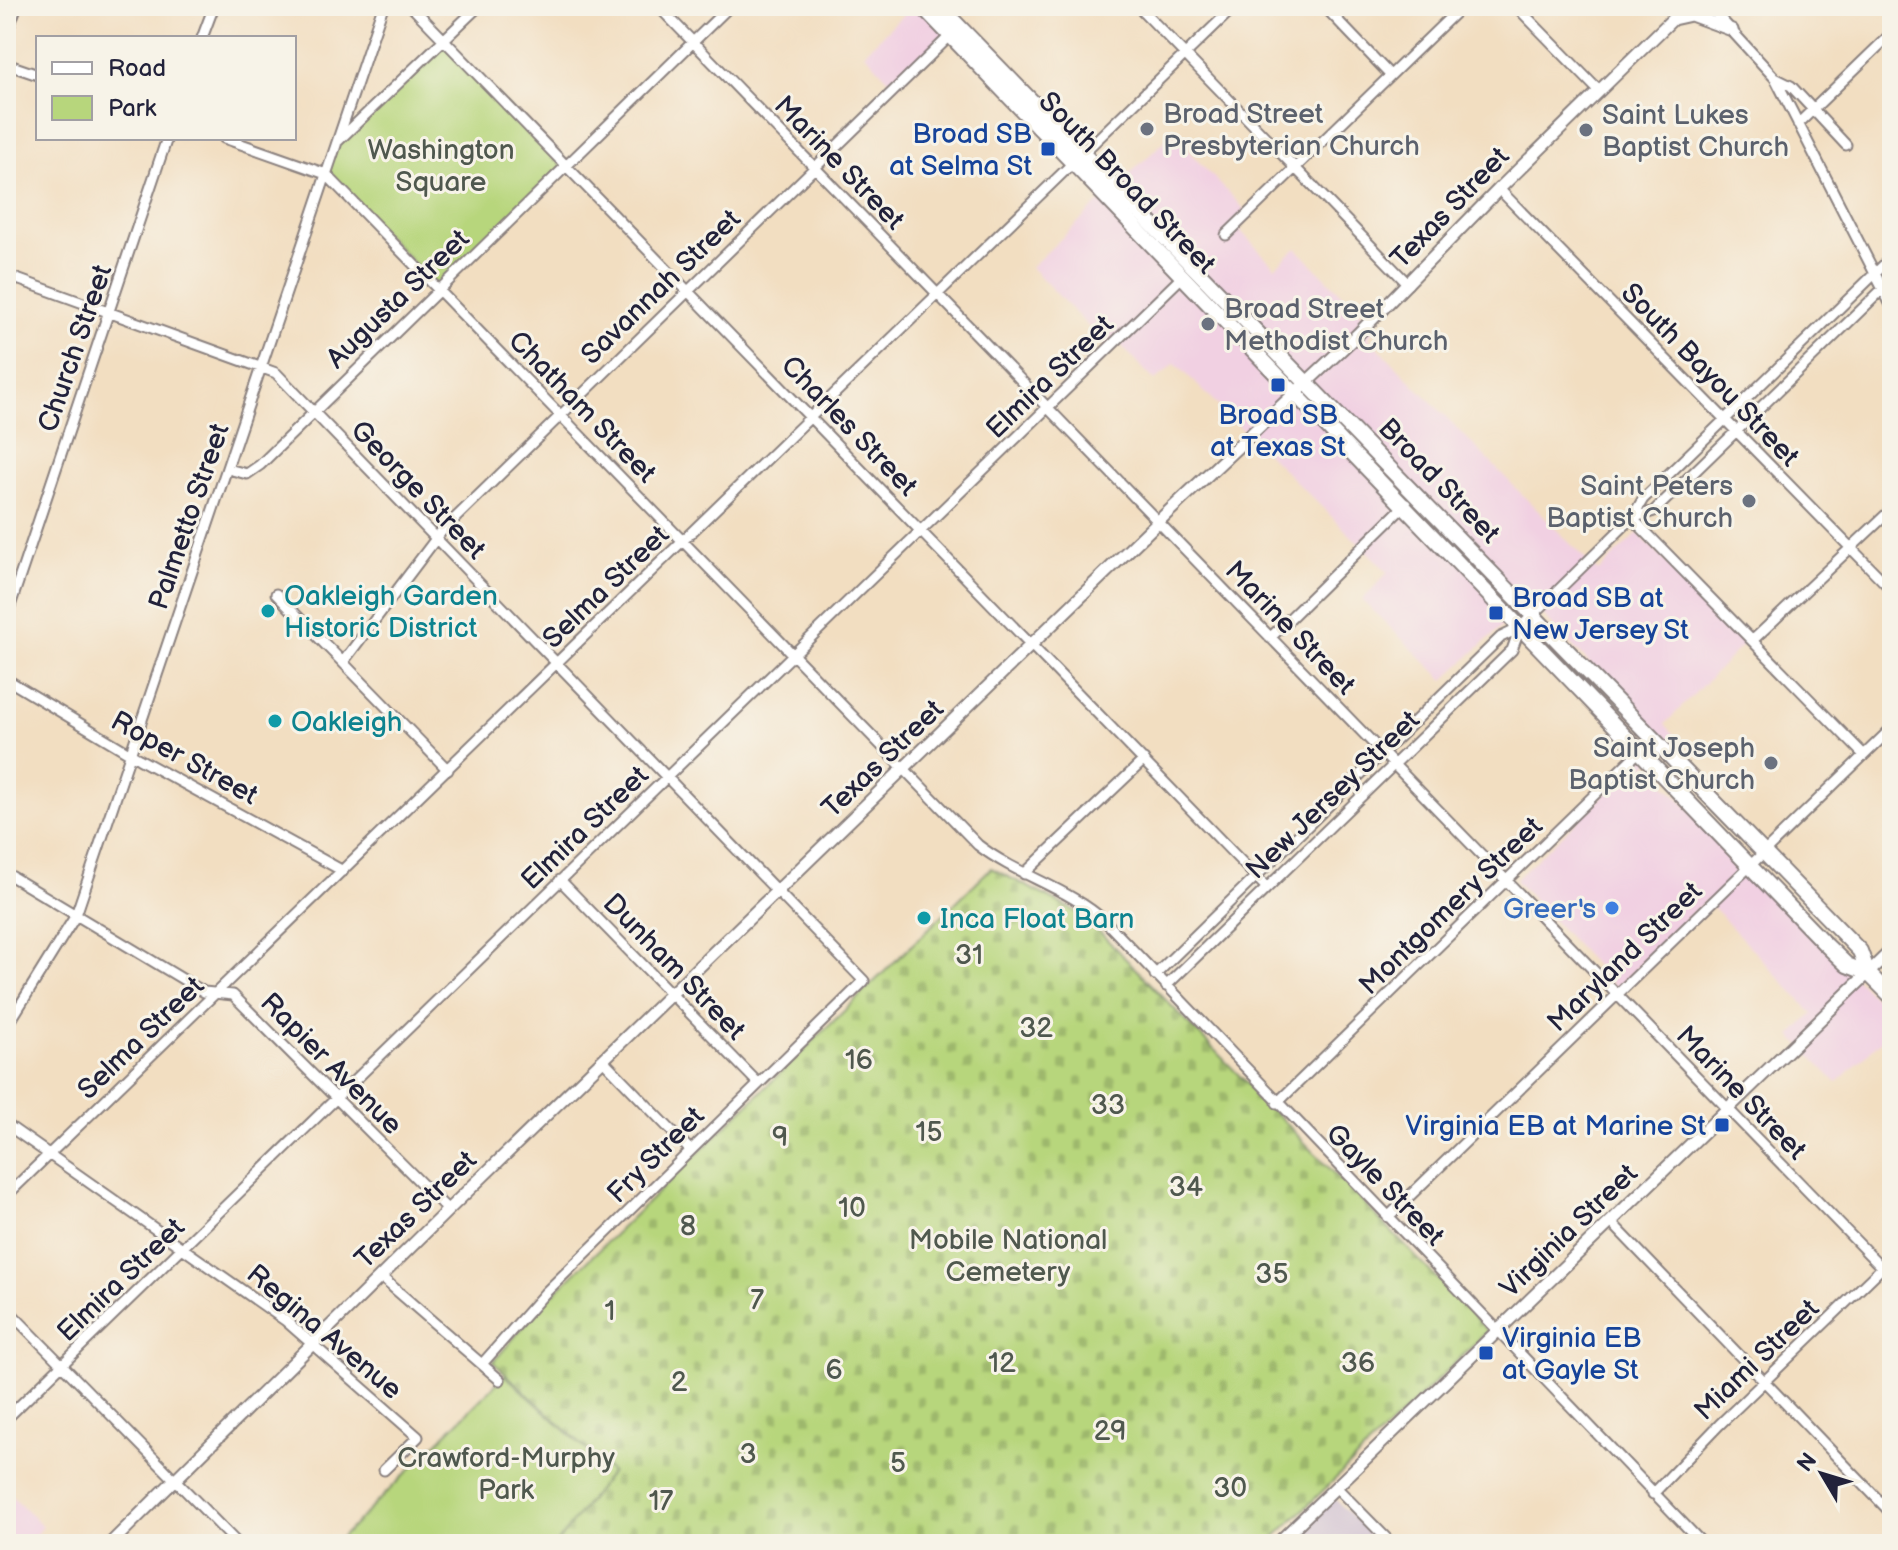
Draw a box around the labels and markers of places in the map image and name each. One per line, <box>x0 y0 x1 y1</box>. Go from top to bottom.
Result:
place label: Broad Street Presbyterian Church <box>1163 98 1420 163</box>
place label: Saint Lukes Baptist Church <box>1602 99 1789 164</box>
place label: Broad SB at Selma St <box>889 118 1032 183</box>
marker: Broad Street Presbyterian Church <box>1138 120 1156 138</box>
marker: Saint Lukes Baptist Church <box>1577 121 1595 139</box>
marker: Broad SB at Selma St <box>1039 140 1057 158</box>
place label: Broad Street Methodist Church <box>1224 293 1448 358</box>
marker: Broad Street Methodist Church <box>1199 315 1217 333</box>
marker: Broad SB at Texas St <box>1269 376 1287 394</box>
place label: Broad SB at Texas St <box>1210 399 1346 464</box>
place label: Saint Peters Baptist Church <box>1546 470 1733 535</box>
marker: Saint Peters Baptist Church <box>1740 492 1758 510</box>
place label: Oakleigh Garden Historic District <box>284 580 498 645</box>
place label: Broad SB at New Jersey St <box>1512 582 1689 647</box>
marker: Oakleigh Garden Historic District <box>259 602 277 620</box>
marker: Broad SB at New Jersey St <box>1487 604 1505 622</box>
place label: Oakleigh <box>291 706 402 739</box>
marker: Oakleigh <box>266 712 284 730</box>
place label: Saint Joseph Baptist Church <box>1568 732 1755 797</box>
marker: Saint Joseph Baptist Church <box>1762 754 1780 772</box>
place label: Greer's <box>1503 893 1596 926</box>
marker: Greer's <box>1603 899 1621 917</box>
place label: Inca Float Barn <box>940 903 1134 936</box>
marker: Inca Float Barn <box>915 909 933 927</box>
place label: Virginia EB at Marine St <box>1405 1110 1706 1143</box>
marker: Virginia EB at Marine St <box>1713 1116 1731 1134</box>
place label: Virginia EB at Gayle St <box>1502 1322 1642 1387</box>
marker: Virginia EB at Gayle St <box>1477 1344 1495 1362</box>

